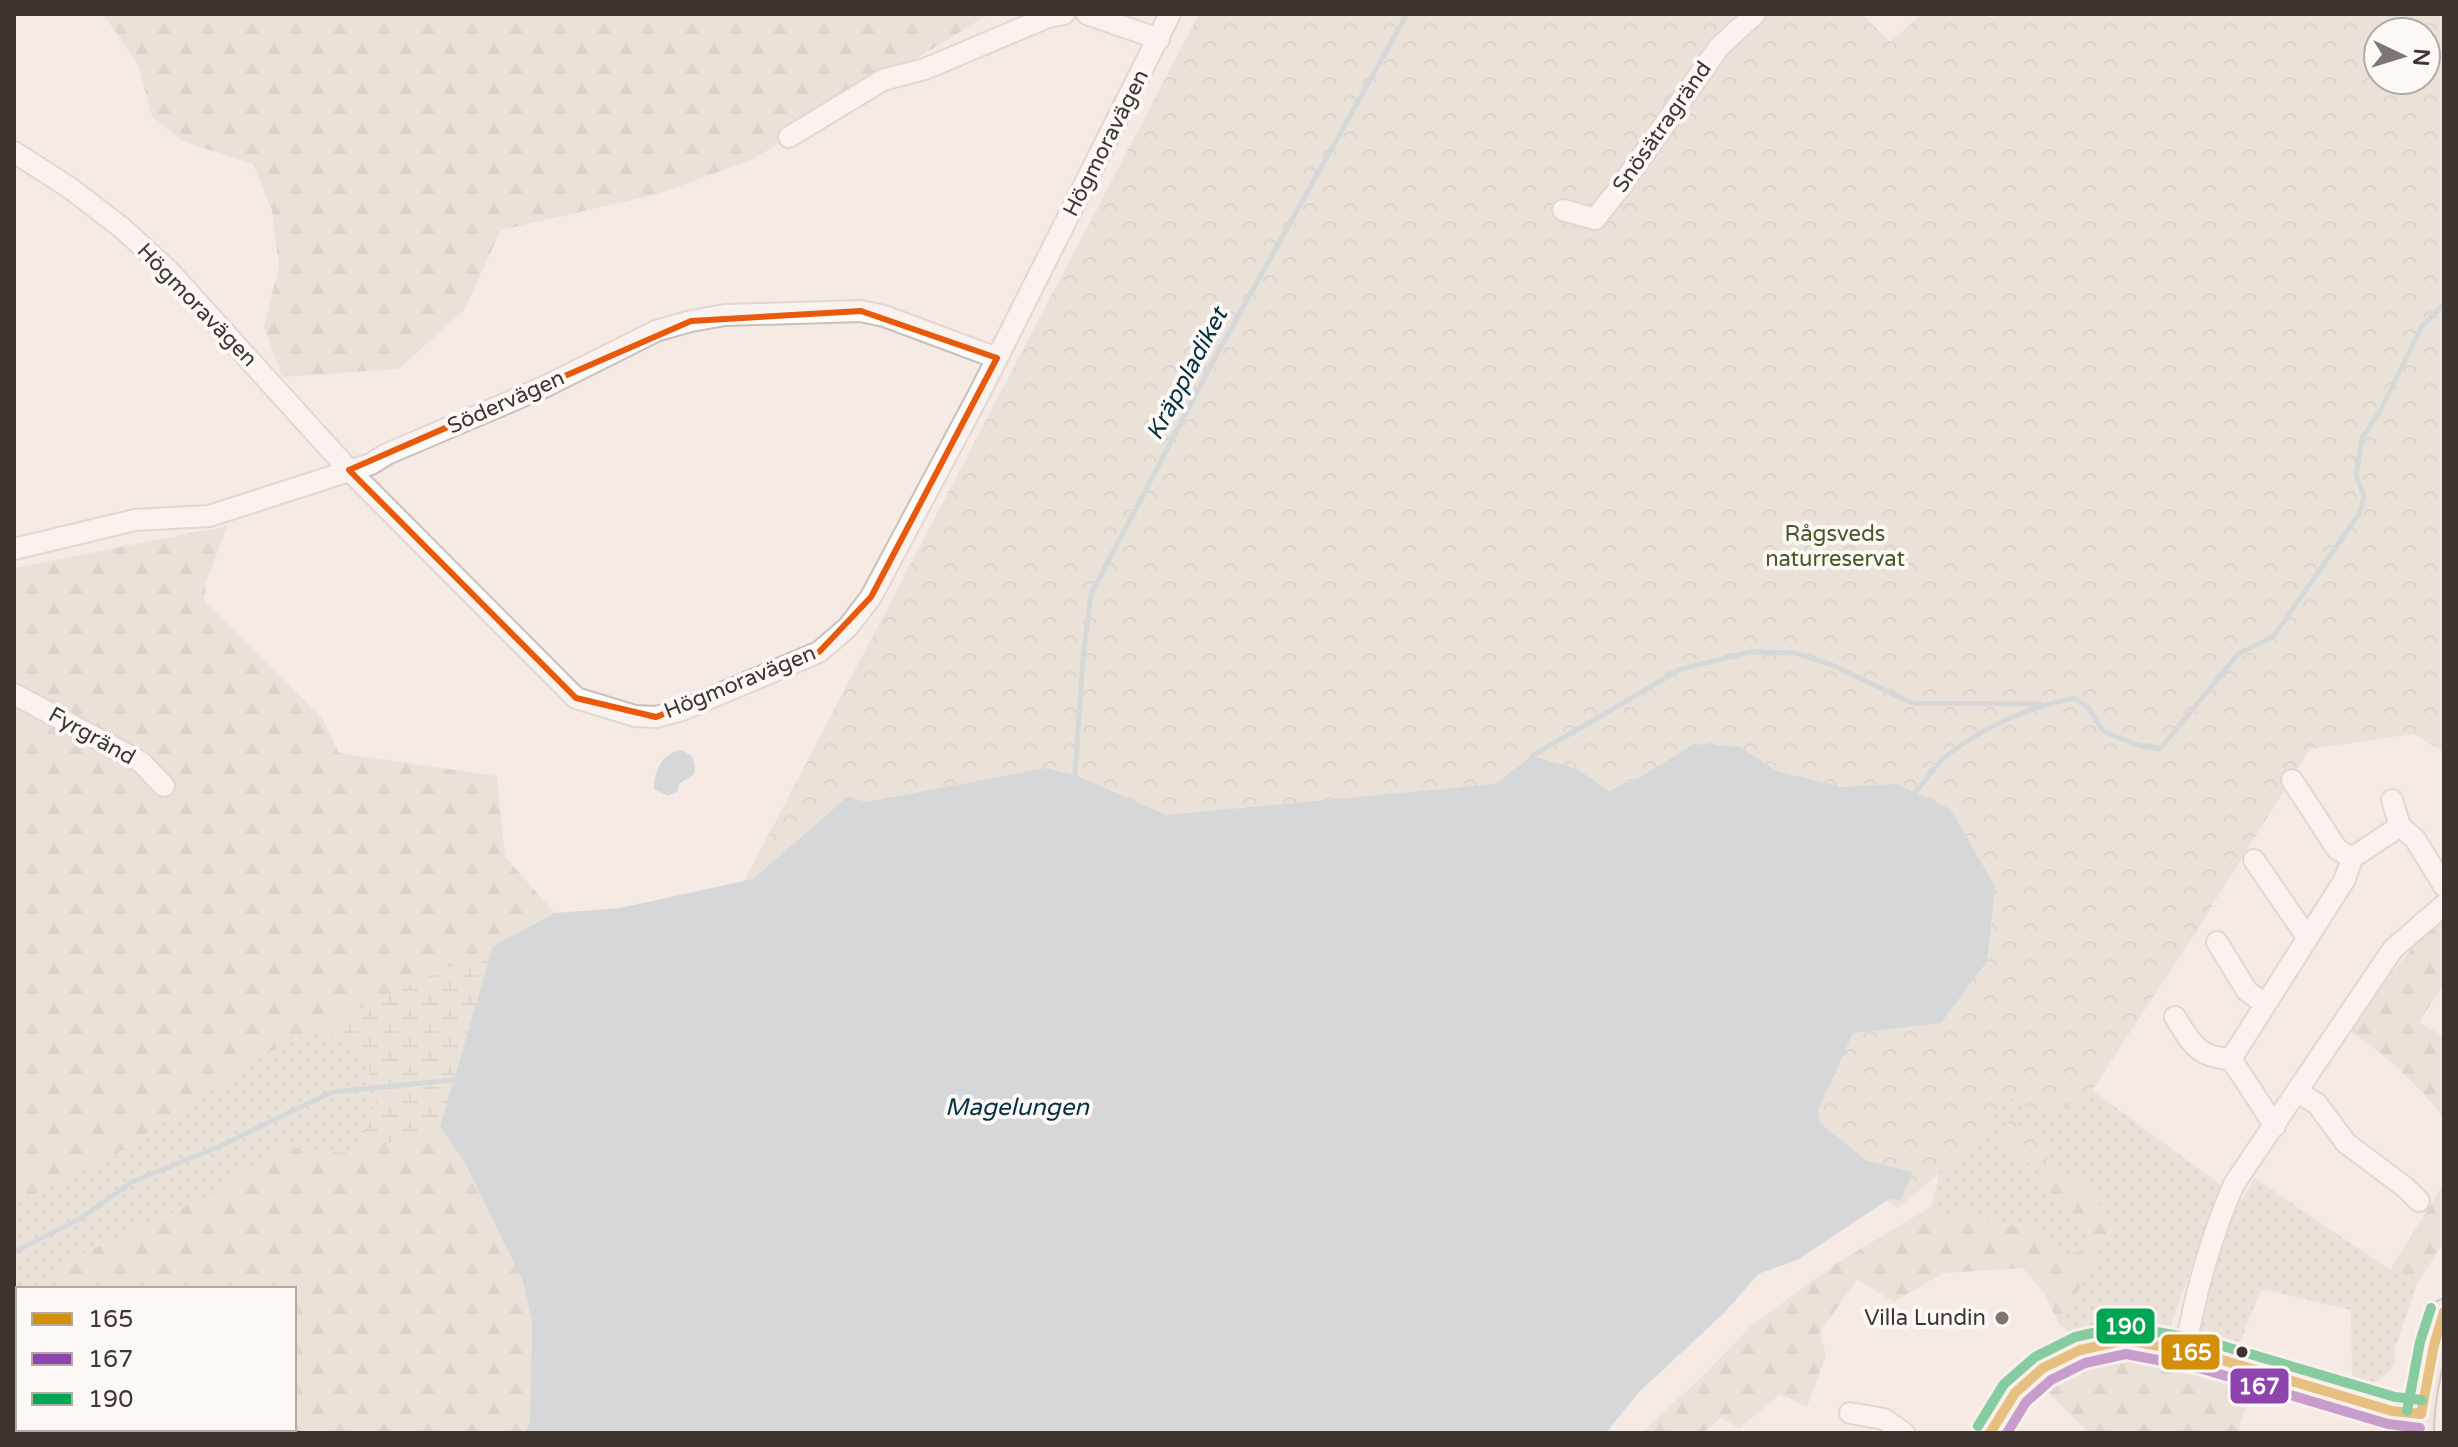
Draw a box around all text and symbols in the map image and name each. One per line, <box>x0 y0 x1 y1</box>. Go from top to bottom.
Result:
north arrow <box>2362 16 2442 96</box>
text: N <box>2407 48 2435 67</box>
street label: Snösätragränd <box>1607 56 1717 198</box>
street label: Högmoravägen <box>1058 65 1154 221</box>
street label: Högmoravägen <box>132 238 262 372</box>
water label: Kräppladiket <box>1140 301 1235 445</box>
street label: Södervägen <box>443 365 569 439</box>
park label: Rågsveds naturreservat <box>1765 521 1905 572</box>
street label: Högmoravägen <box>660 640 820 724</box>
street label: Fyrgränd <box>44 702 140 770</box>
water label: Magelungen <box>945 1093 1090 1122</box>
legend <box>16 1287 296 1431</box>
text: 165 <box>88 1305 133 1334</box>
place label: Villa Lundin <box>1864 1305 1986 1331</box>
line badge: 190 <box>2095 1307 2156 1345</box>
marker: Villa Lundin <box>1993 1309 2011 1327</box>
text: 190 <box>2104 1314 2146 1340</box>
line badge: 165 <box>2160 1333 2221 1371</box>
text: 165 <box>2170 1340 2212 1366</box>
unlabelled marker <box>2234 1344 2250 1360</box>
text: 167 <box>88 1345 133 1374</box>
line badge: 167 <box>2229 1367 2290 1405</box>
text: 167 <box>2238 1374 2280 1400</box>
text: 190 <box>88 1385 133 1414</box>

